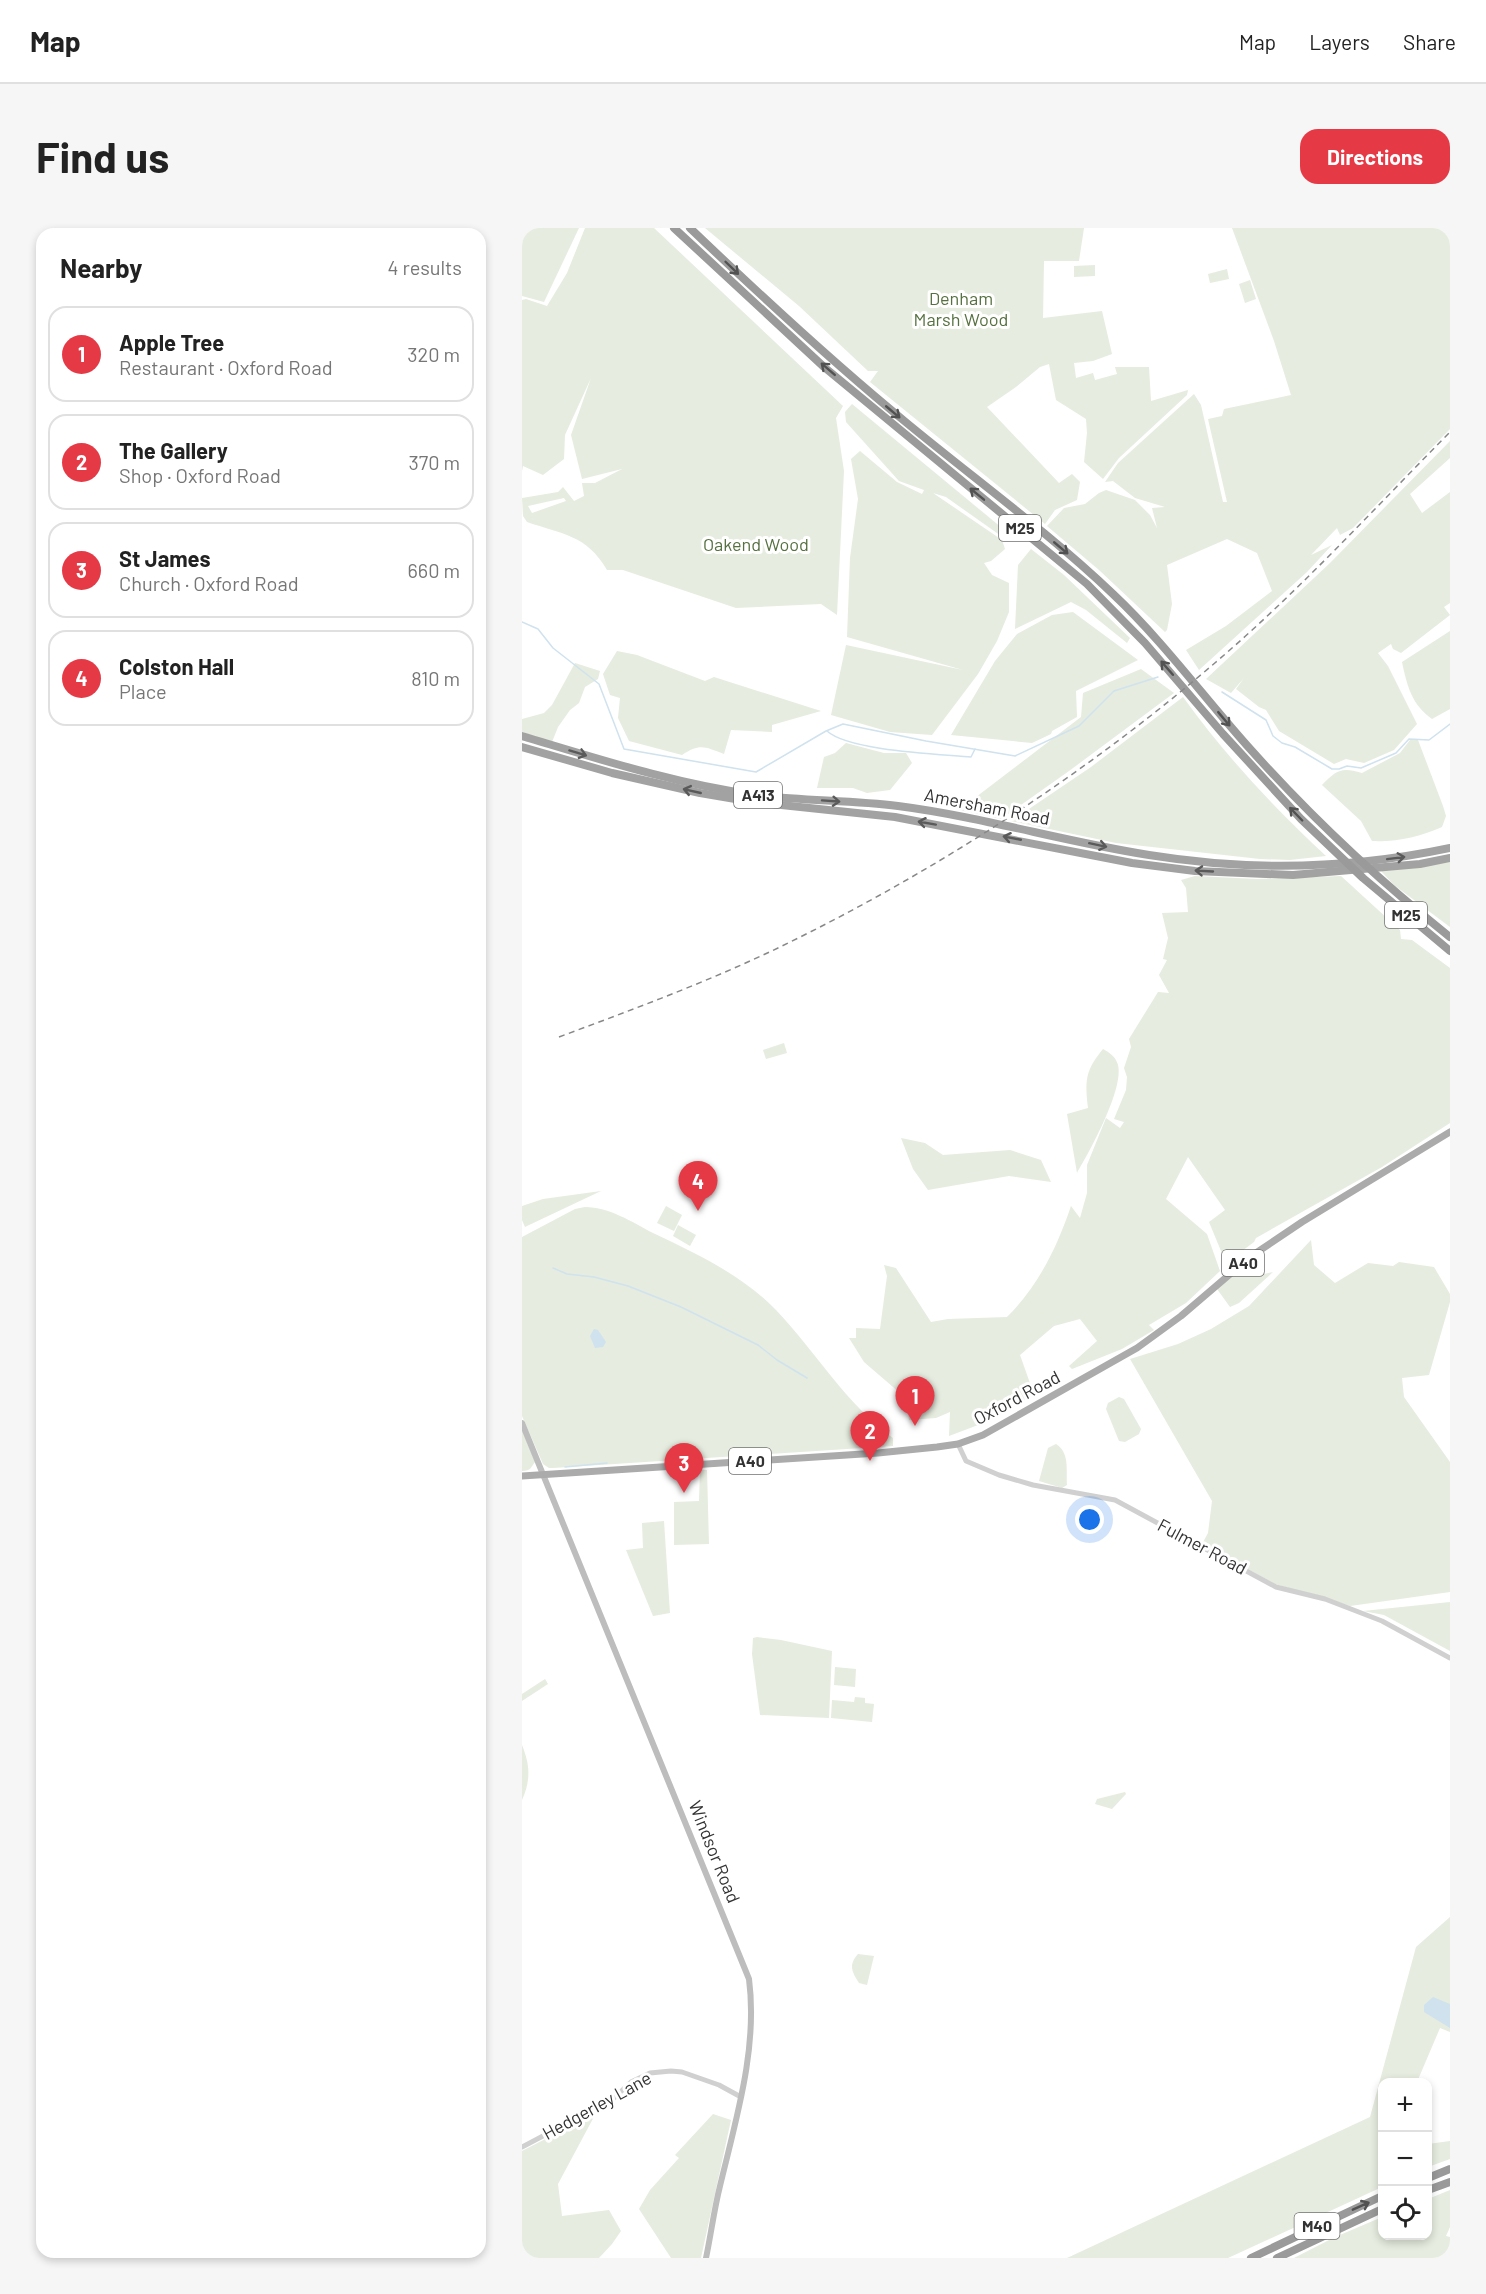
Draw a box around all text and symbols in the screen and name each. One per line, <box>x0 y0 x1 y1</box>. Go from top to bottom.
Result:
text: Map <box>30 24 81 58</box>
text: Map <box>1239 29 1276 54</box>
text: Layers <box>1309 29 1370 54</box>
text: Share <box>1403 29 1456 54</box>
button: Directions <box>1300 129 1450 184</box>
text: Find us <box>36 131 169 181</box>
text: Nearby <box>60 252 142 283</box>
text: 4 results <box>387 255 462 279</box>
one-way arrow <box>724 261 739 275</box>
park label: Denham Marsh Wood <box>914 287 1008 330</box>
text: Apple Tree <box>119 329 224 355</box>
text: 1 <box>78 342 85 366</box>
text: 320 m <box>407 342 460 366</box>
text: Restaurant · Oxford Road <box>119 355 333 379</box>
one-way arrow <box>821 362 836 376</box>
one-way arrow <box>885 405 900 419</box>
text: The Gallery <box>119 437 228 463</box>
text: 2 <box>76 450 87 474</box>
text: 370 m <box>408 450 460 474</box>
text: Shop · Oxford Road <box>119 463 281 487</box>
one-way arrow <box>970 488 986 501</box>
road number: M25 <box>999 515 1041 541</box>
park label: Oakend Wood <box>703 533 809 555</box>
one-way arrow <box>1053 541 1069 554</box>
text: St James <box>119 545 211 571</box>
text: 3 <box>76 558 87 582</box>
text: 660 m <box>408 558 460 582</box>
text: Church · Oxford Road <box>119 571 299 595</box>
text: Colston Hall <box>119 653 234 679</box>
one-way arrow <box>1160 661 1174 676</box>
text: 4 <box>75 666 88 690</box>
text: 810 m <box>411 666 460 690</box>
text: Place <box>119 679 167 703</box>
one-way arrow <box>1217 711 1231 726</box>
one-way arrow <box>568 748 587 759</box>
road number: A413 <box>734 782 782 808</box>
street label: Amersham Road <box>922 783 1052 829</box>
one-way arrow <box>683 785 702 797</box>
one-way arrow <box>820 796 840 807</box>
one-way arrow <box>1289 806 1304 821</box>
one-way arrow <box>917 817 937 828</box>
one-way arrow <box>1002 832 1022 843</box>
one-way arrow <box>1088 840 1107 851</box>
one-way arrow <box>1386 852 1405 863</box>
one-way arrow <box>1194 866 1214 877</box>
road number: M25 <box>1385 902 1427 928</box>
pin: 4 <box>678 1162 717 1211</box>
road number: A40 <box>1222 1250 1264 1276</box>
street label: Oxford Road <box>969 1365 1064 1429</box>
pin: 1 <box>896 1376 934 1426</box>
pin: 2 <box>850 1412 890 1461</box>
pin: 3 <box>664 1444 704 1493</box>
road number: A40 <box>729 1448 771 1474</box>
your location <box>1075 1505 1104 1534</box>
street label: Fulmer Road <box>1154 1513 1251 1579</box>
street label: Windsor Road <box>684 1797 745 1906</box>
street label: Hedgerley Lane <box>538 2066 655 2144</box>
map controls <box>1378 2078 1432 2240</box>
button: + <box>1378 2078 1432 2132</box>
button: − <box>1378 2132 1432 2186</box>
button: locate <box>1378 2186 1432 2240</box>
one-way arrow <box>1352 2199 1370 2211</box>
road number: M40 <box>1294 2213 1340 2239</box>

